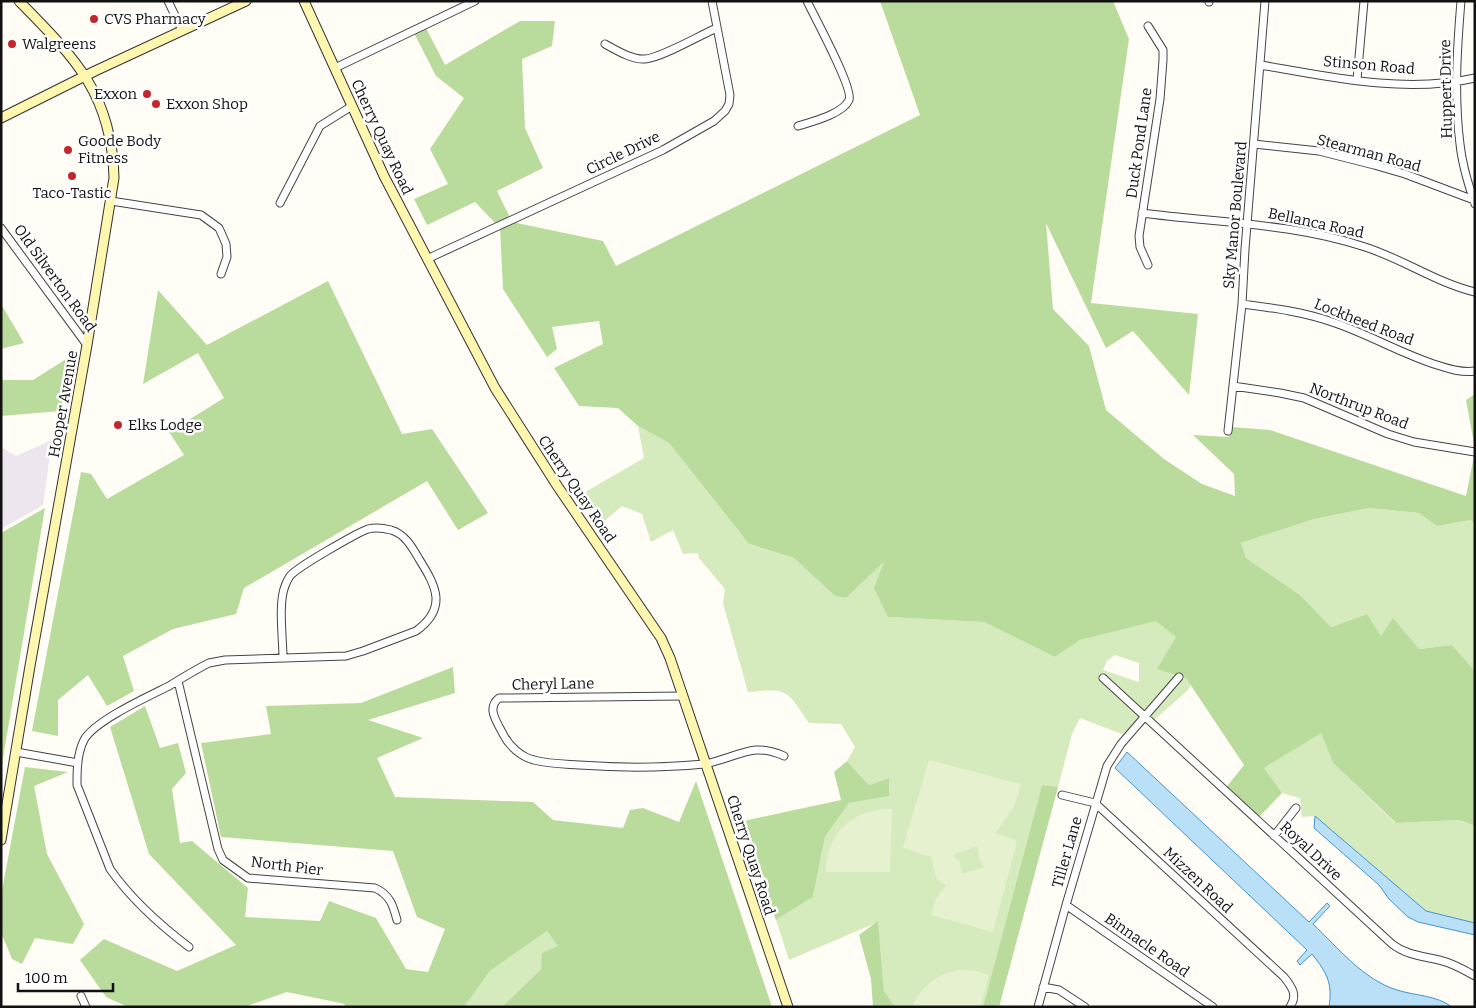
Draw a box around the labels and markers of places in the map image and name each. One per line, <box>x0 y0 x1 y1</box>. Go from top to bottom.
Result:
place label: CVS Pharmacy <box>104 10 206 28</box>
marker: CVS Pharmacy <box>88 13 100 25</box>
place label: Walgreens <box>22 35 96 53</box>
marker: Walgreens <box>6 38 18 50</box>
place label: Exxon <box>94 85 138 103</box>
marker: Exxon <box>141 88 153 100</box>
place label: Exxon Shop <box>166 95 248 113</box>
marker: Exxon Shop <box>150 98 162 110</box>
place label: Goode Body Fitness <box>78 132 161 167</box>
marker: Goode Body Fitness <box>62 144 74 156</box>
marker: Taco-Tastic <box>66 170 78 182</box>
place label: Taco-Tastic <box>32 184 112 202</box>
place label: Elks Lodge <box>128 416 202 434</box>
marker: Elks Lodge <box>112 419 124 431</box>

